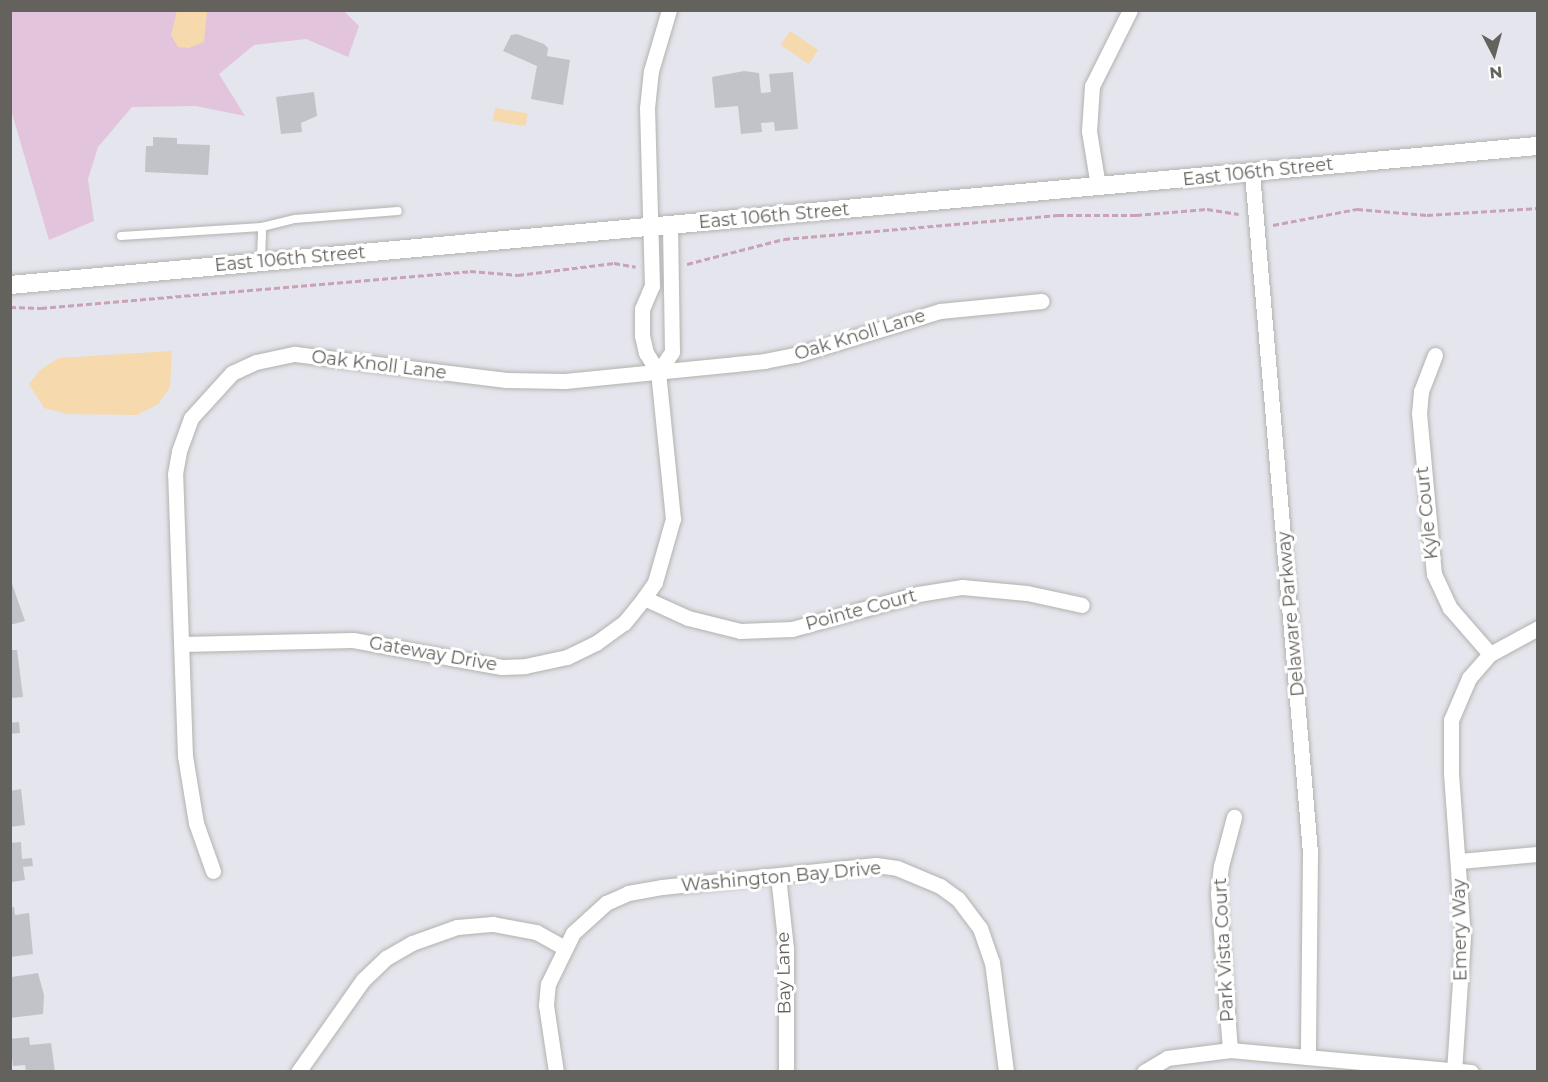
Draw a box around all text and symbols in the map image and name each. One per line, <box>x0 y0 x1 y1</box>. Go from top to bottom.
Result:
north arrow <box>1464 24 1524 84</box>
text: N <box>1489 62 1503 83</box>
street label: East 106th Street <box>1182 153 1334 191</box>
street label: East 106th Street <box>698 199 850 233</box>
street label: East 106th Street <box>214 242 366 276</box>
street label: Oak Knoll Lane <box>792 305 928 365</box>
street label: Oak Knoll Lane <box>310 346 448 384</box>
street label: Kyle Court <box>1411 465 1443 561</box>
street label: Delaware Parkway <box>1273 530 1309 698</box>
street label: Pointe Court <box>803 585 919 635</box>
street label: Gateway Drive <box>367 632 499 676</box>
street label: Washington Bay Drive <box>680 858 882 896</box>
street label: Park Vista Court <box>1209 877 1239 1023</box>
street label: Emery Way <box>1448 879 1472 981</box>
street label: Bay Lane <box>772 932 796 1014</box>

